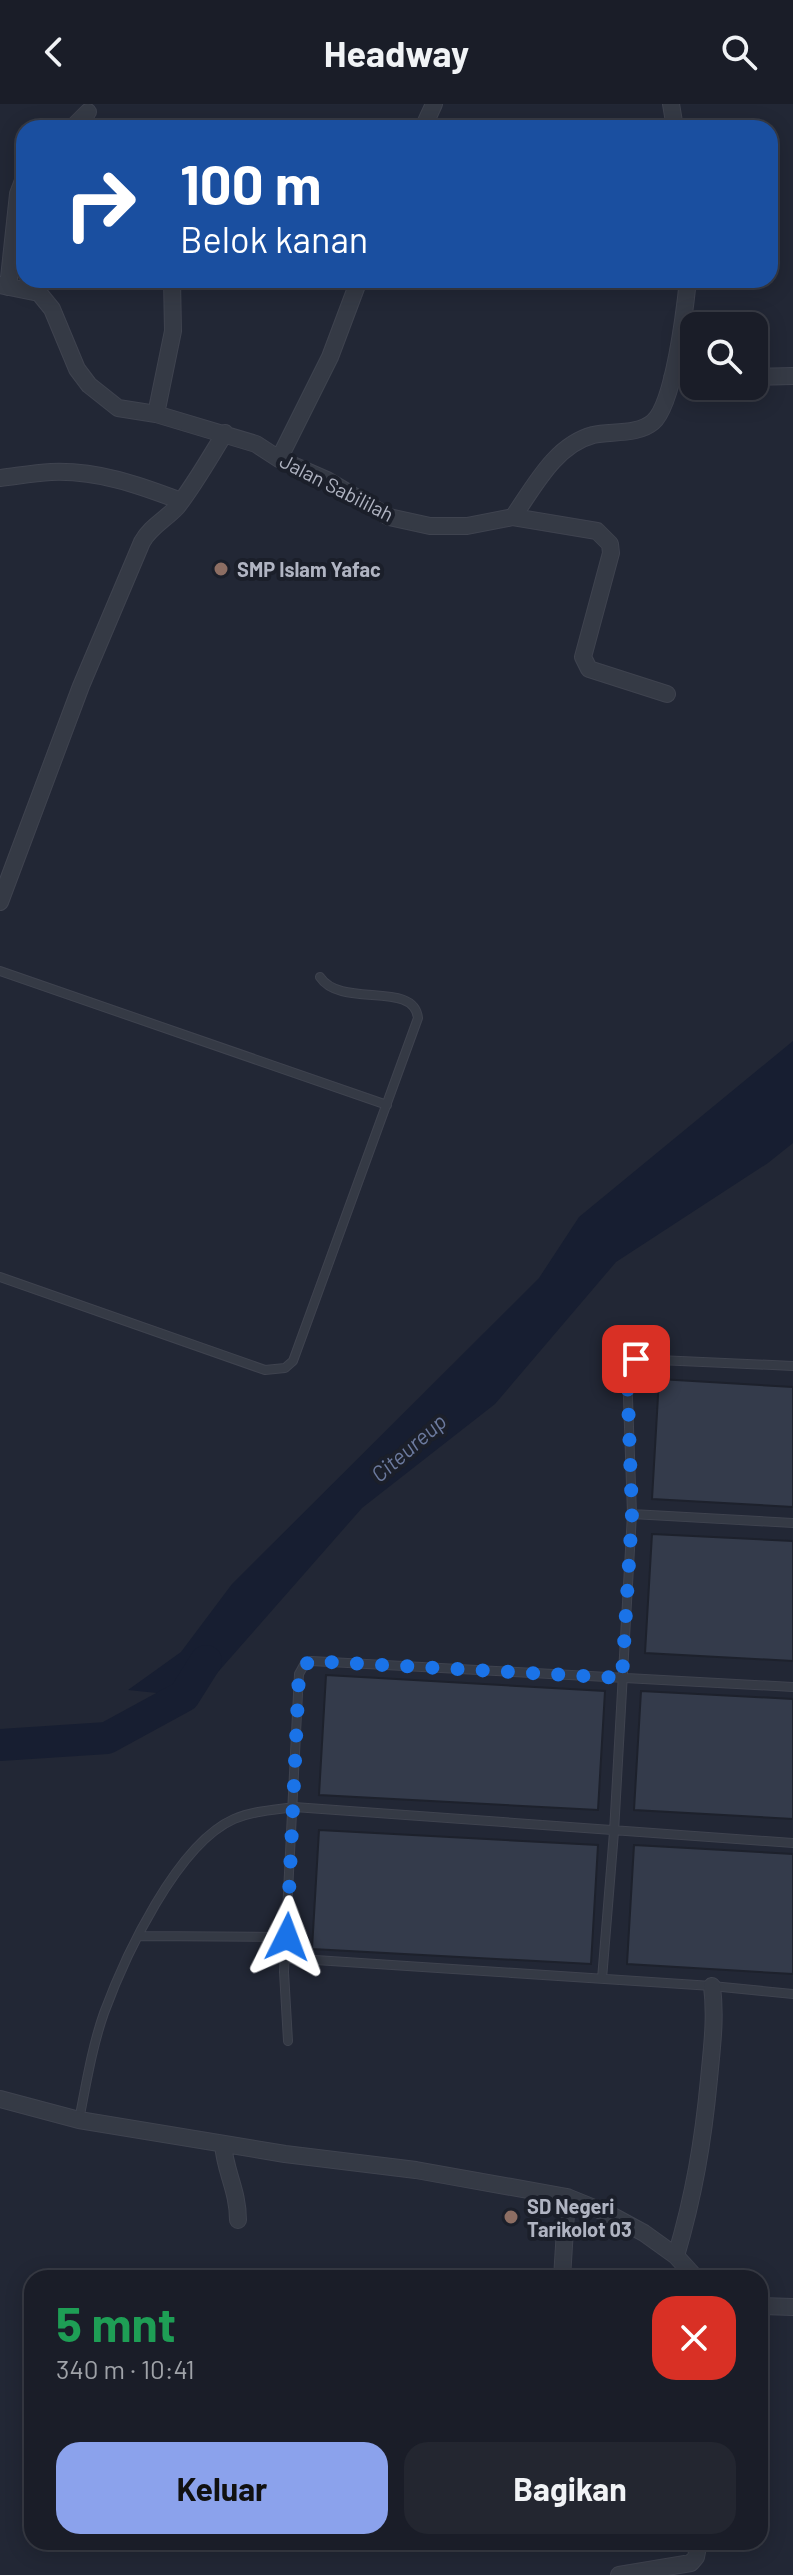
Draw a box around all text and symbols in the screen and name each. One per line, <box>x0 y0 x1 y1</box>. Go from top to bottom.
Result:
icon: back <box>32 30 76 74</box>
icon: search <box>717 30 761 74</box>
text: Headway <box>324 31 469 74</box>
text: 100 m <box>180 149 322 216</box>
icon: right <box>48 152 152 256</box>
text: Belok kanan <box>180 217 368 260</box>
map controls <box>680 312 768 400</box>
button: search <box>680 312 768 400</box>
street label: Jalan Sabililah <box>276 448 398 526</box>
place label: SMP Islam Yafac <box>237 557 381 581</box>
marker: SMP Islam Yafac <box>212 560 230 578</box>
pin <box>602 1325 670 1393</box>
icon: arrive <box>614 1337 658 1381</box>
water label: Citeureup <box>365 1407 451 1487</box>
position arrow <box>245 1895 329 1979</box>
place label: SD Negeri Tarikolot 03 <box>527 2194 632 2241</box>
marker: SD Negeri Tarikolot 03 <box>502 2208 520 2226</box>
text: 5 mnt <box>56 2294 176 2352</box>
button: close <box>652 2296 736 2380</box>
text: 340 m · 10:41 <box>56 2353 195 2384</box>
button: Keluar <box>56 2442 388 2534</box>
button: Bagikan <box>404 2442 736 2534</box>

